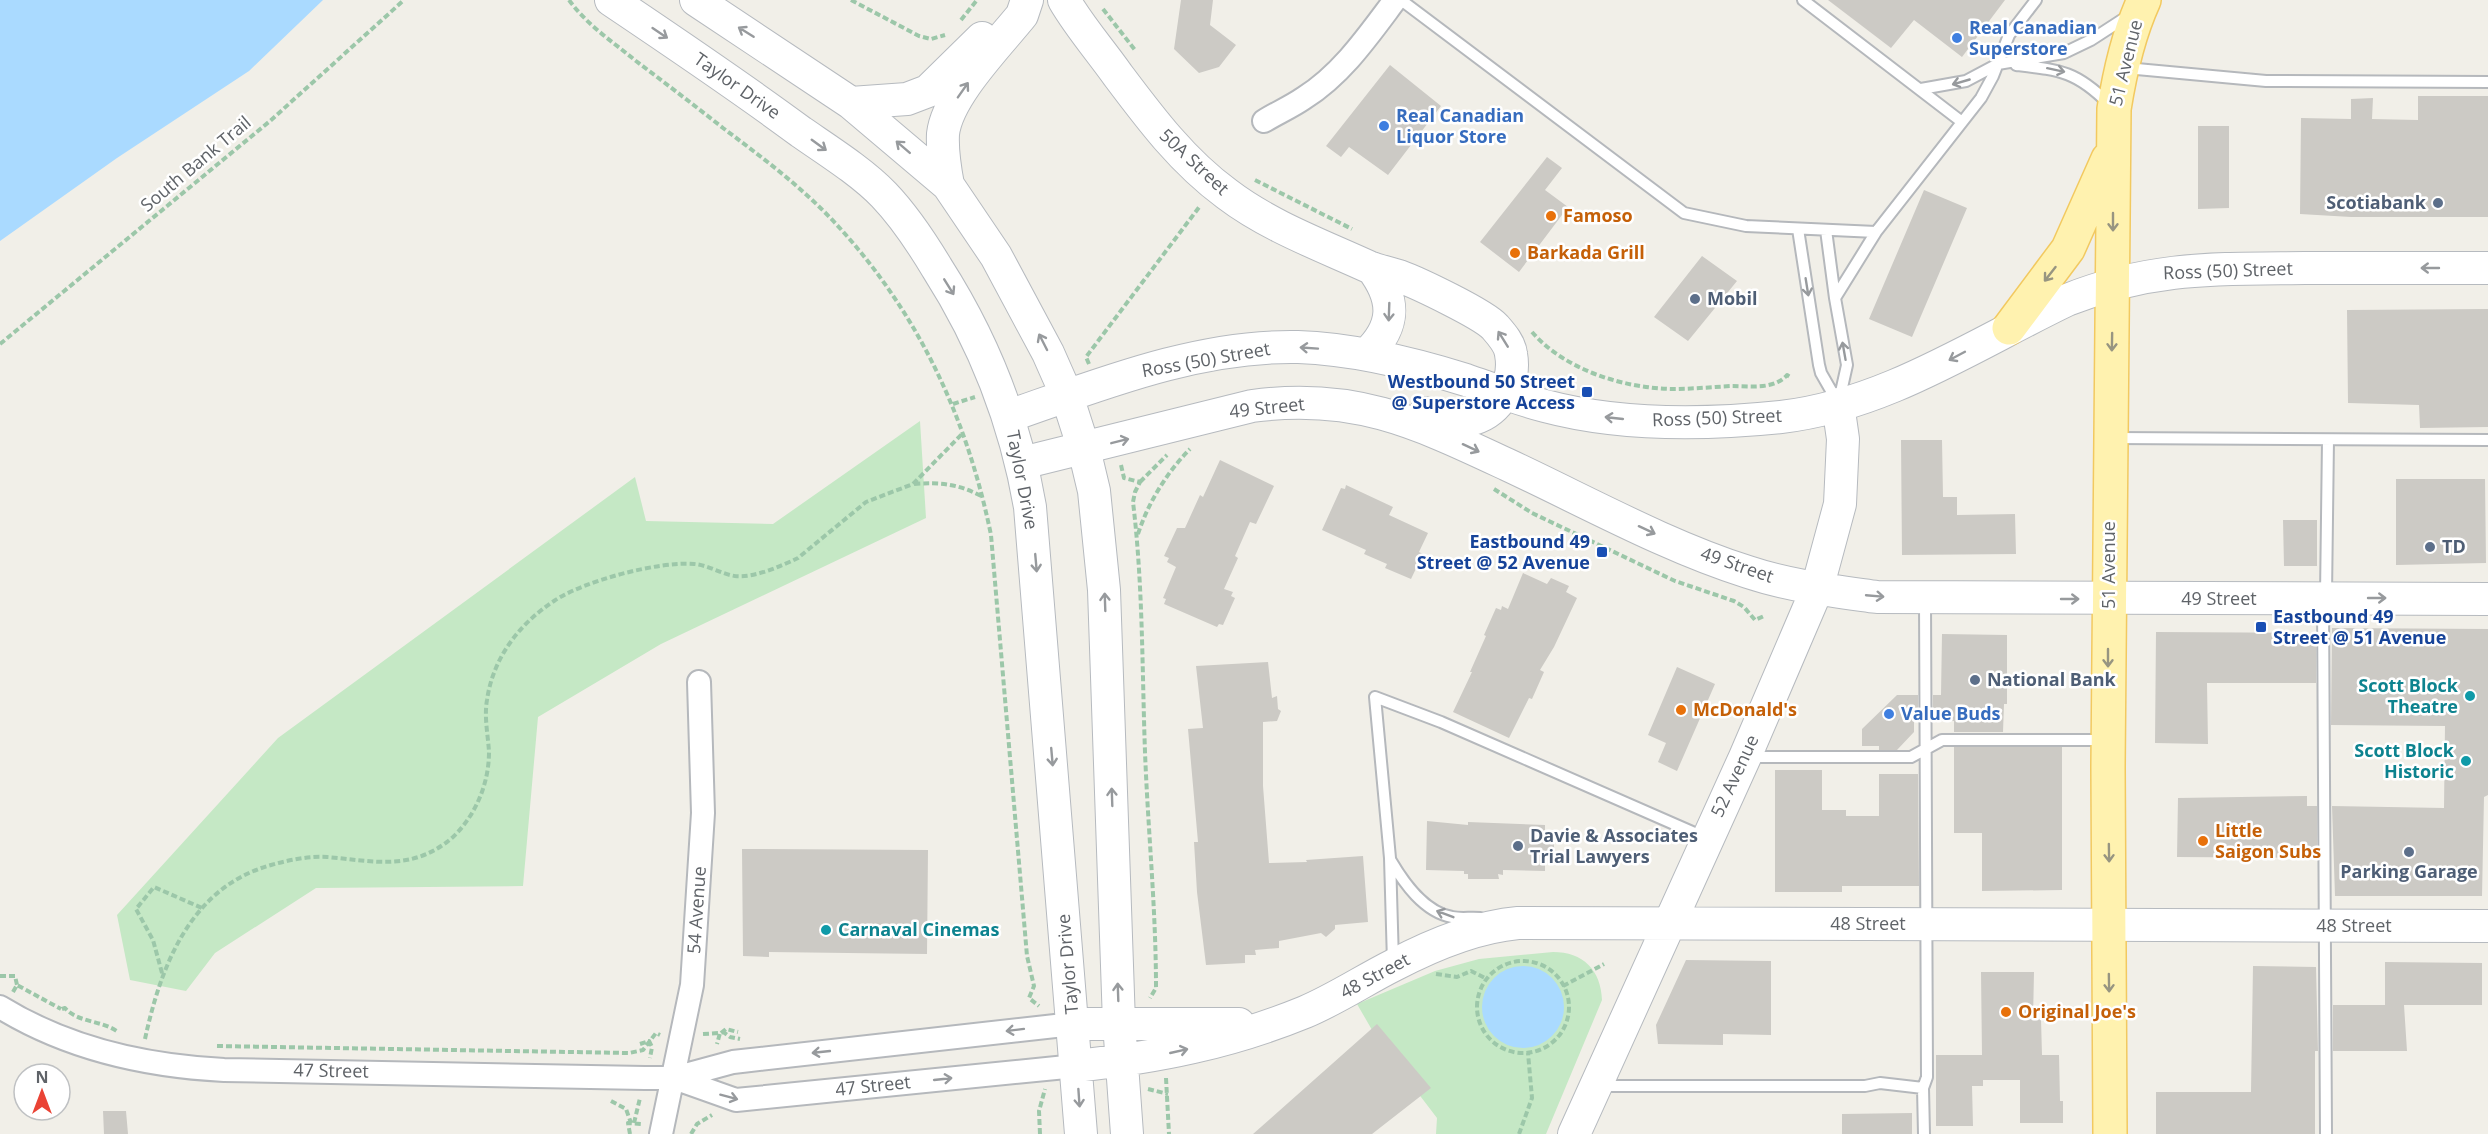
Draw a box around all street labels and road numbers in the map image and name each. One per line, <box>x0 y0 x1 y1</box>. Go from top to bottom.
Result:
street label: 51 Avenue <box>2103 17 2147 108</box>
street label: Taylor Drive <box>690 47 786 124</box>
street label: South Bank Trail <box>135 110 256 216</box>
street label: 50A Street <box>1155 123 1235 200</box>
street label: Ross (50) Street <box>2163 256 2293 284</box>
street label: Ross (50) Street <box>1140 336 1272 382</box>
street label: 49 Street <box>1228 391 1306 423</box>
street label: Ross (50) Street <box>1652 403 1782 431</box>
street label: Taylor Drive <box>1002 428 1044 531</box>
street label: 51 Avenue <box>2096 521 2120 609</box>
street label: 49 Street <box>1698 540 1777 588</box>
street label: 49 Street <box>2181 586 2257 610</box>
street label: 52 Avenue <box>1705 731 1764 820</box>
street label: 54 Avenue <box>681 865 711 955</box>
street label: 48 Street <box>1830 911 1906 935</box>
street label: Taylor Drive <box>1051 913 1083 1015</box>
street label: 48 Street <box>2316 913 2392 937</box>
street label: 48 Street <box>1336 947 1414 1003</box>
street label: 47 Street <box>293 1057 369 1083</box>
street label: 47 Street <box>834 1069 912 1101</box>

